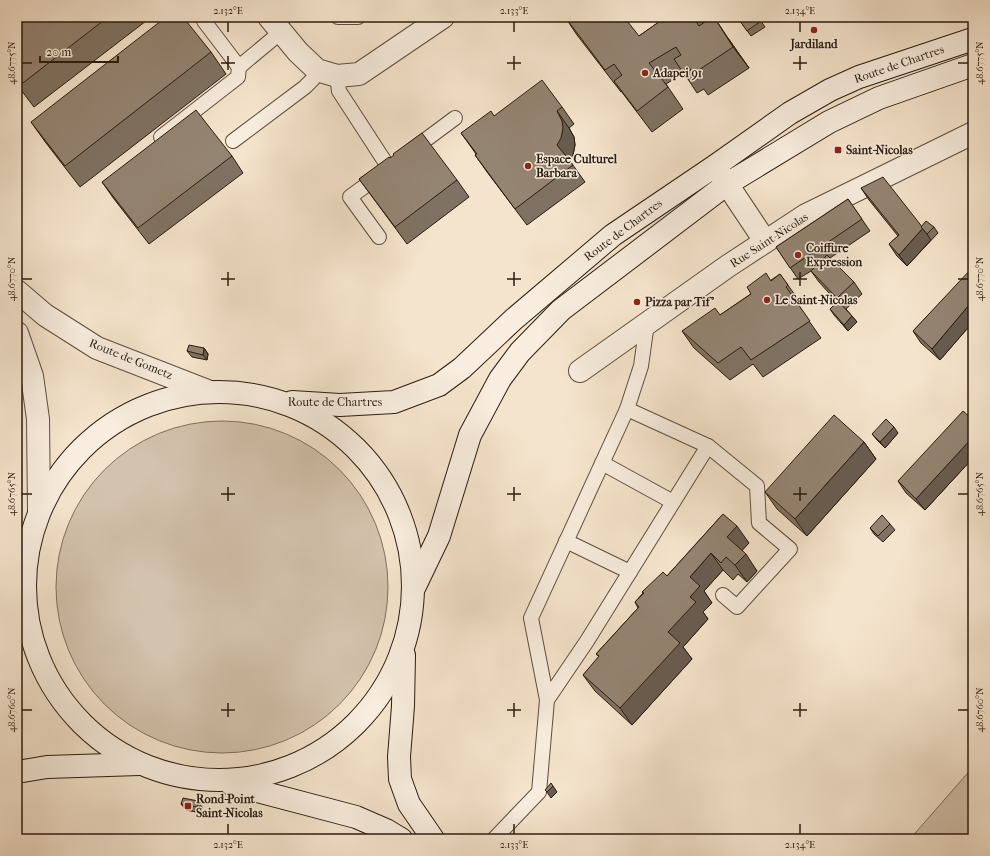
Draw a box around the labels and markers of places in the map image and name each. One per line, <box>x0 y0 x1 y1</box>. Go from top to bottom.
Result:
marker: Jardiland <box>809 25 819 35</box>
place label: Jardiland <box>788 37 838 52</box>
place label: Adapei 91 <box>652 66 702 81</box>
marker: Adapei 91 <box>640 68 650 78</box>
place label: Saint-Nicolas <box>846 143 913 157</box>
marker: Saint-Nicolas <box>833 145 843 155</box>
place label: Espace Culturel Barbara <box>536 152 618 180</box>
marker: Espace Culturel Barbara <box>523 161 533 171</box>
place label: Coiffure Expression <box>806 241 863 270</box>
marker: Coiffure Expression <box>793 250 803 260</box>
place label: Le Saint-Nicolas <box>775 293 858 307</box>
place label: Pizza par Tif' <box>645 295 714 310</box>
marker: Le Saint-Nicolas <box>762 295 772 305</box>
marker: Pizza par Tif' <box>632 297 642 307</box>
place label: Rond-Point Saint-Nicolas <box>196 792 263 820</box>
marker: Rond-Point Saint-Nicolas <box>183 801 193 811</box>

